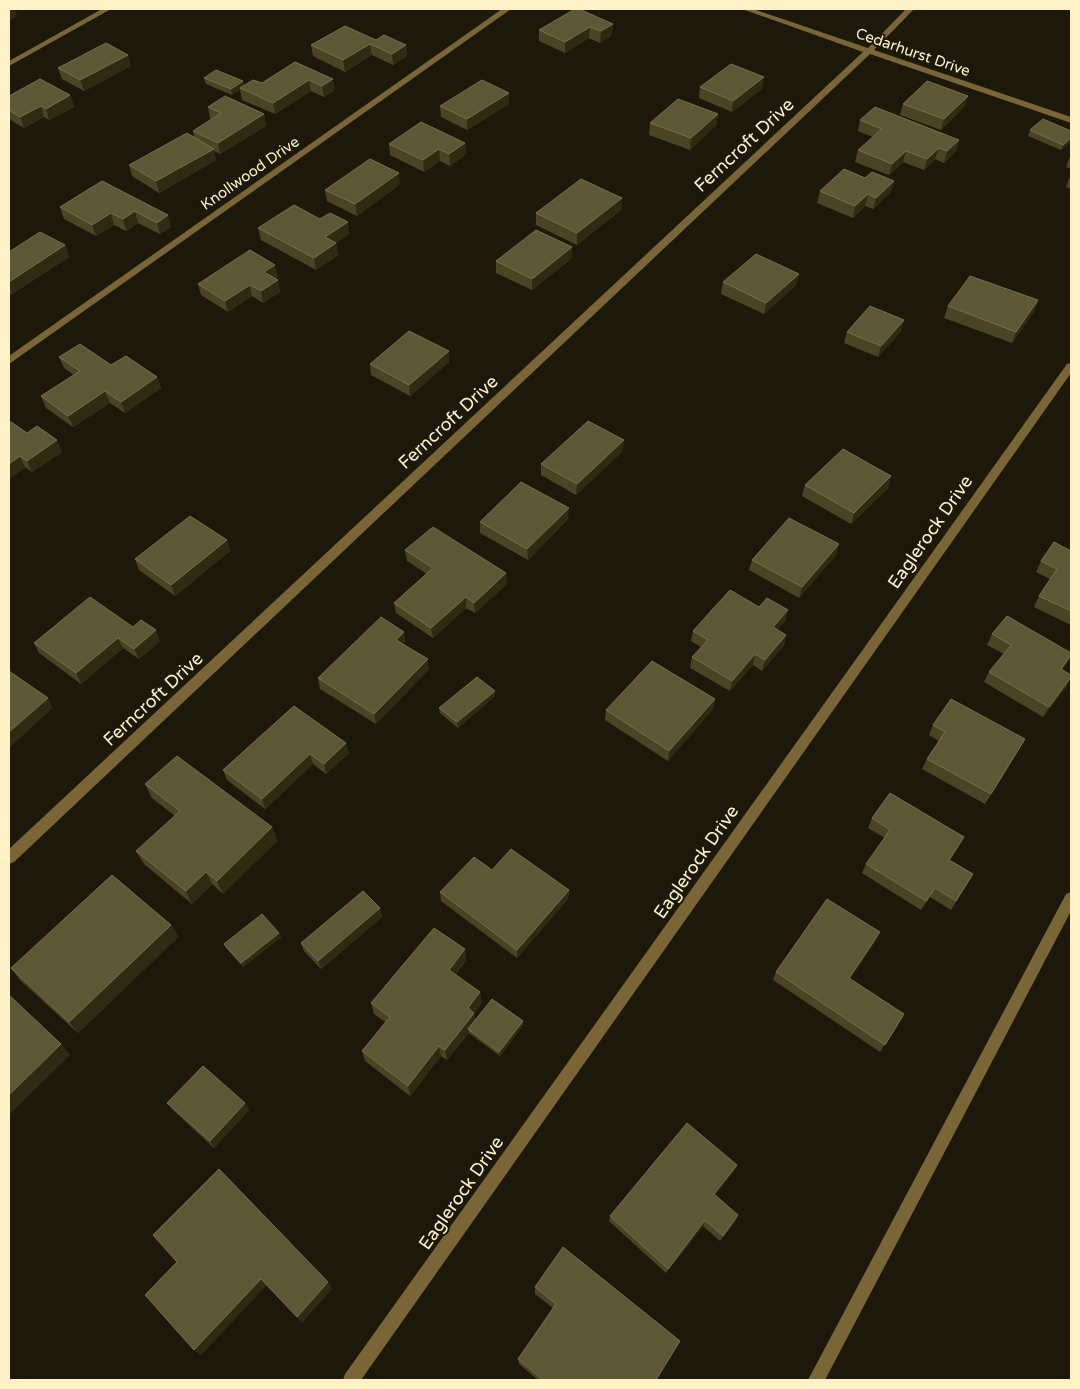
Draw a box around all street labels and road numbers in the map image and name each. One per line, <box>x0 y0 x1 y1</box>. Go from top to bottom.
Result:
street label: Cedarhurst Drive <box>853 24 973 80</box>
street label: Ferncroft Drive <box>690 93 798 197</box>
street label: Knollwood Drive <box>197 132 303 214</box>
street label: Ferncroft Drive <box>394 370 502 474</box>
street label: Eaglerock Drive <box>883 471 977 593</box>
street label: Ferncroft Drive <box>99 647 207 751</box>
street label: Eaglerock Drive <box>649 801 743 923</box>
street label: Eaglerock Drive <box>414 1132 508 1254</box>

